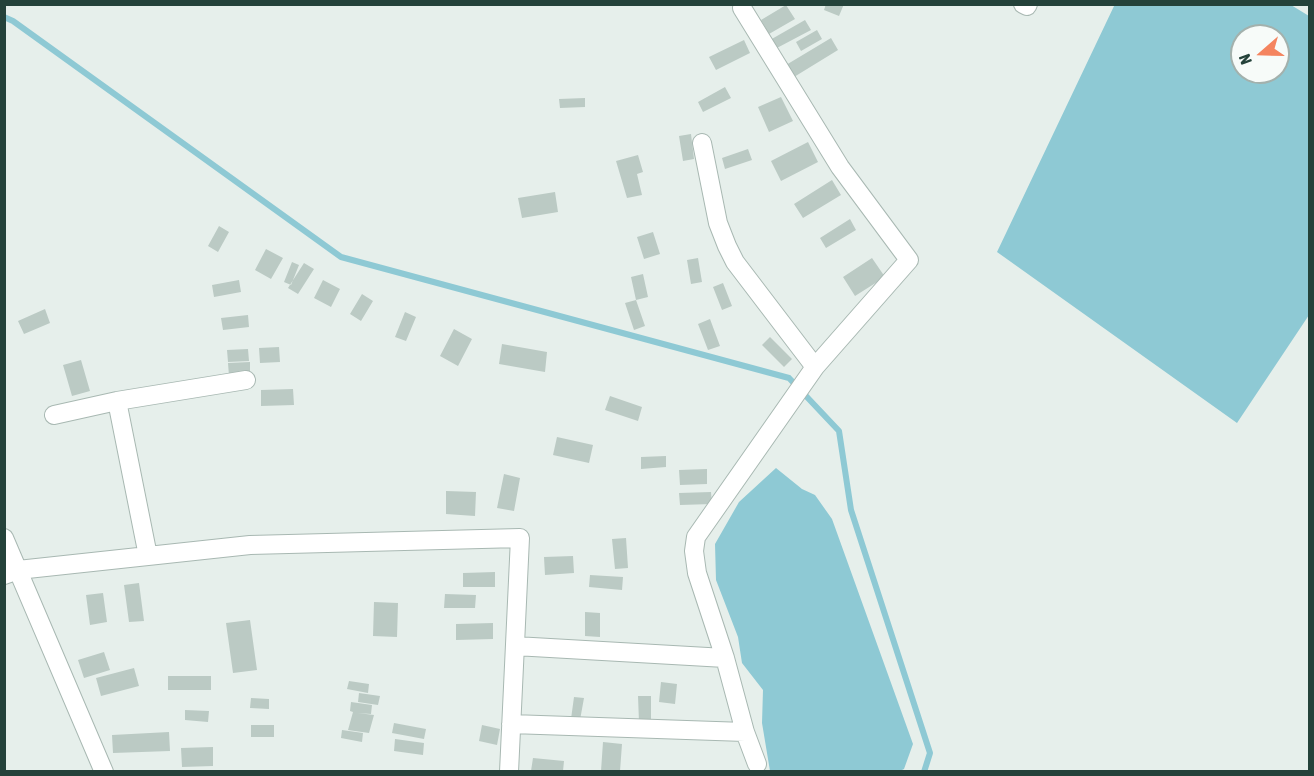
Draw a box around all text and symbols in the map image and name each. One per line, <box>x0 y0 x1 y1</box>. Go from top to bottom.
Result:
north arrow <box>1230 24 1290 84</box>
text: N <box>1235 52 1255 67</box>

